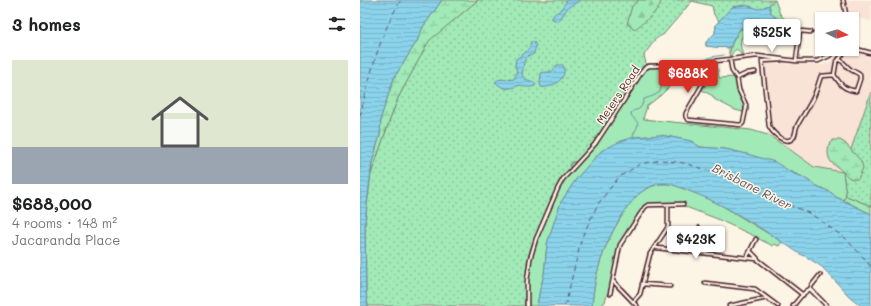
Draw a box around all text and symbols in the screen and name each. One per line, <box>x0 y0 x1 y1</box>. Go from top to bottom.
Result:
north arrow <box>815 12 859 56</box>
map controls <box>815 12 859 56</box>
text: 3 homes <box>12 13 81 35</box>
icon: filters <box>326 13 348 35</box>
pin: $525K <box>744 19 800 53</box>
text: $525K <box>752 23 792 40</box>
pin: $688K <box>660 60 716 94</box>
street label: Meiers Road <box>592 63 643 127</box>
text: $688K <box>668 64 708 81</box>
icon: home <box>144 86 216 158</box>
water label: Brisbane River <box>710 159 795 213</box>
text: $688,000 <box>12 192 92 214</box>
text: 4 rooms · 148 m² <box>12 214 117 231</box>
pin: $423K <box>668 226 724 260</box>
text: $423K <box>676 230 716 247</box>
text: Jacaranda Place <box>12 231 120 248</box>

